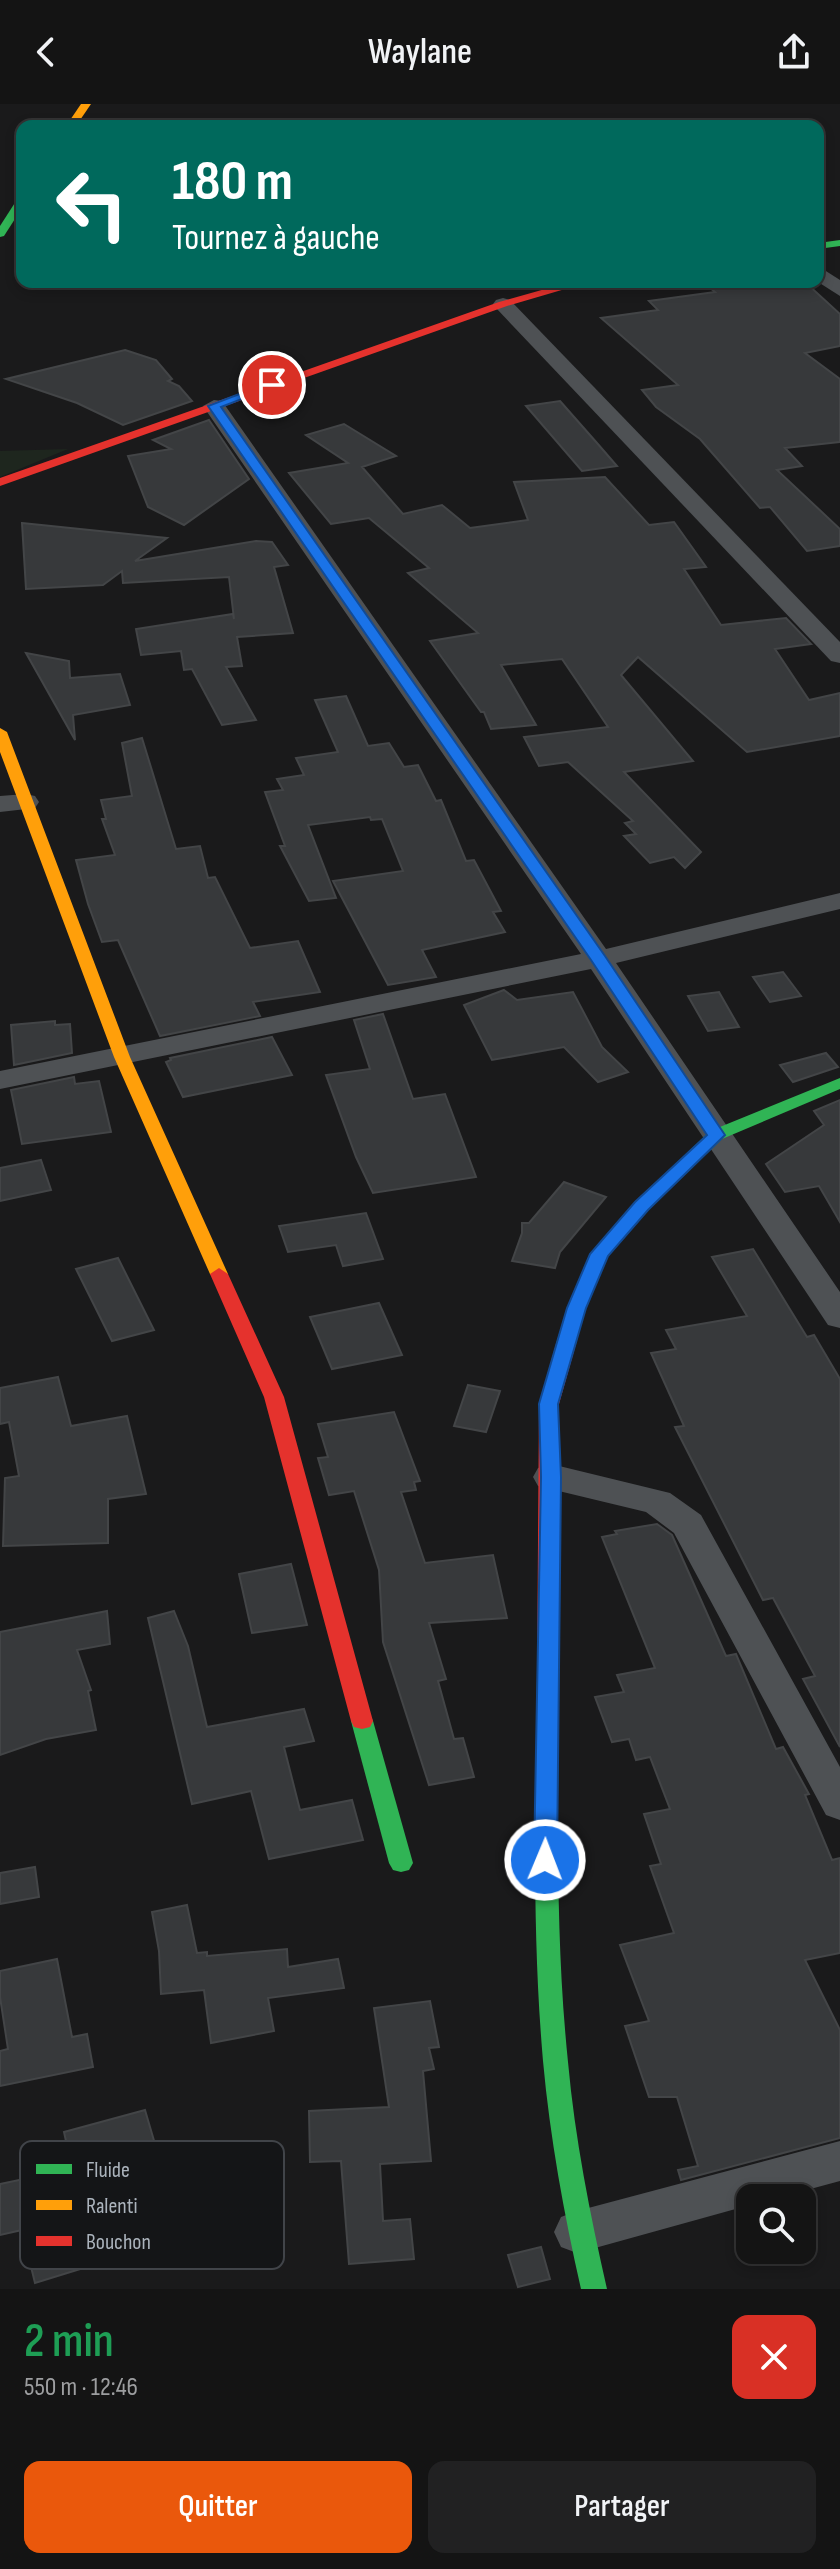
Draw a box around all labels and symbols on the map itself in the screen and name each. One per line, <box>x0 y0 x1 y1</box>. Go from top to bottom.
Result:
pin <box>238 351 306 419</box>
position arrow <box>503 1818 587 1902</box>
legend <box>20 2141 284 2269</box>
text: Fluide <box>86 2157 130 2184</box>
text: Ralenti <box>86 2193 138 2220</box>
text: Bouchon <box>86 2229 151 2256</box>

